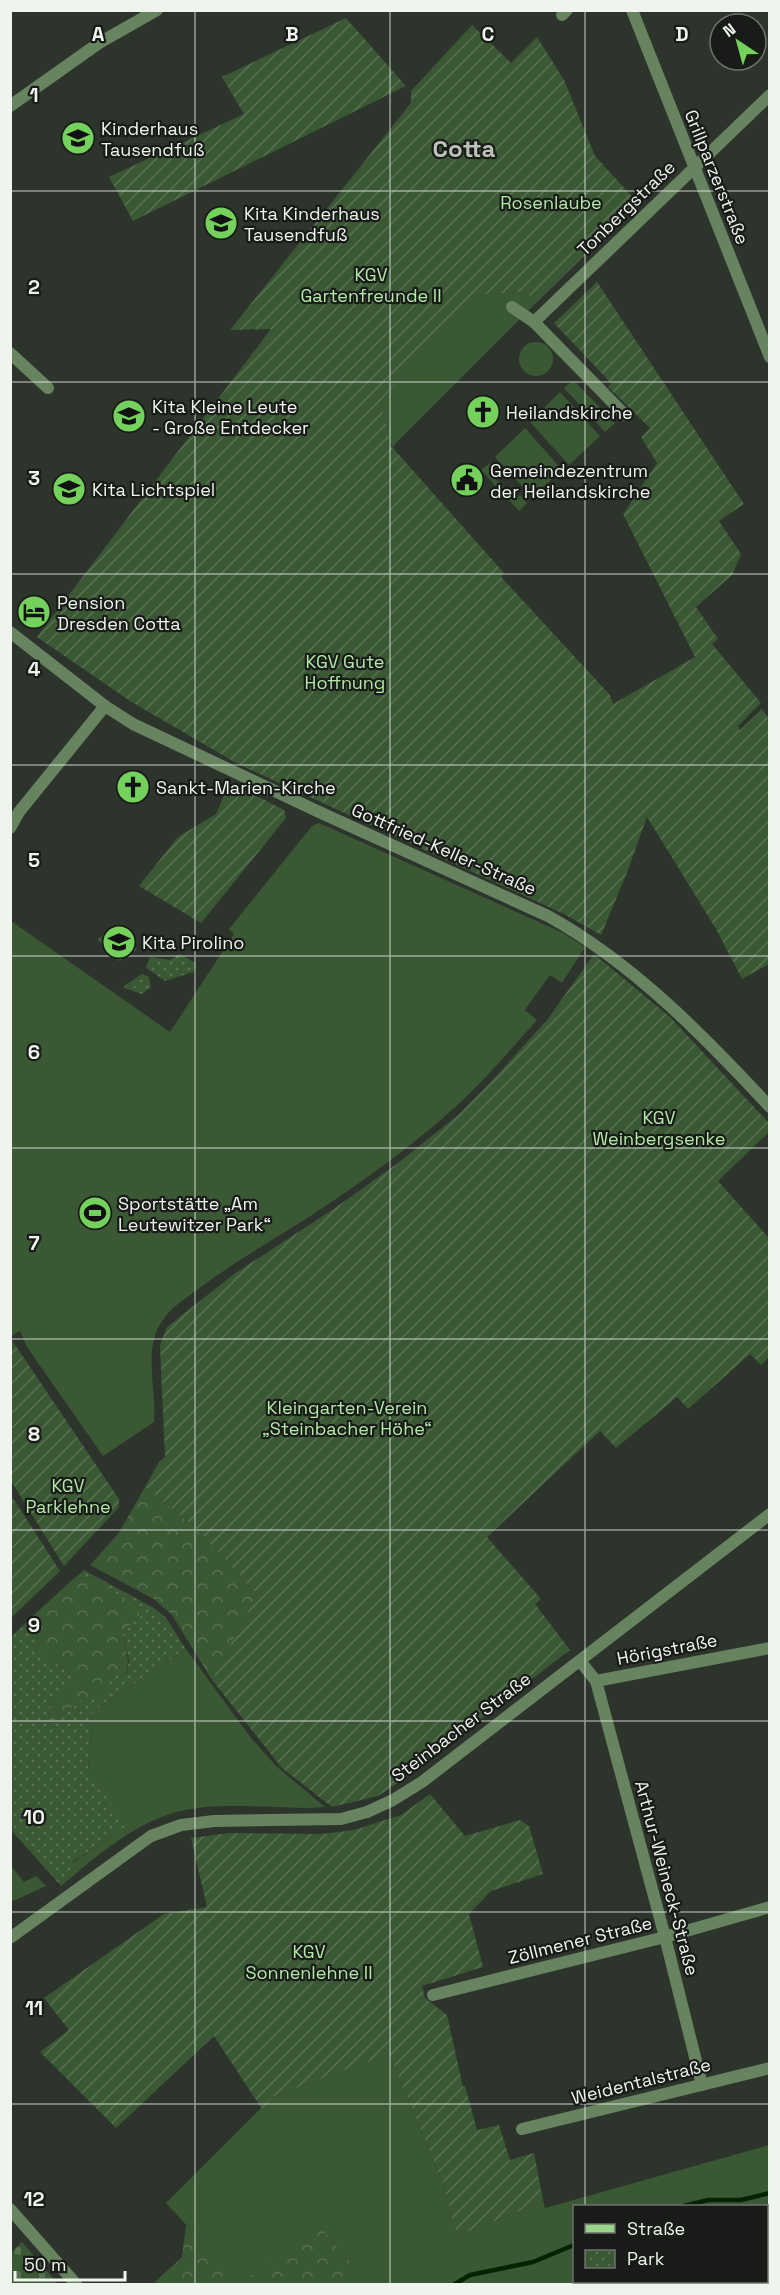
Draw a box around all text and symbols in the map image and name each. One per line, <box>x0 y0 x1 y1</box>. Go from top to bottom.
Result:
north arrow <box>708 12 768 72</box>
text: N <box>719 19 740 42</box>
text: A <box>92 21 105 47</box>
text: B <box>285 21 299 47</box>
text: C <box>482 21 495 47</box>
text: D <box>675 21 689 47</box>
text: 1 <box>29 82 39 108</box>
street label: Grillparzerstraße <box>680 106 754 248</box>
place label: Kinderhaus Tausendfuß <box>101 117 204 161</box>
school or university icon: Kinderhaus Tausendfuß <box>60 120 96 156</box>
district label: Cotta <box>433 133 496 164</box>
street label: Tonbergstraße <box>572 155 680 261</box>
park label: Rosenlaube <box>500 191 602 214</box>
place label: Kita Kinderhaus Tausendfuß <box>244 202 380 246</box>
school or university icon: Kita Kinderhaus Tausendfuß <box>203 205 239 241</box>
park label: KGV Gartenfreunde II <box>300 263 442 307</box>
text: 2 <box>28 274 40 300</box>
church icon: Heilandskirche <box>465 394 501 430</box>
place label: Kita Kleine Leute - Große Entdecker <box>152 395 309 439</box>
school or university icon: Kita Kleine Leute - Große Entdecker <box>111 398 147 434</box>
place label: Heilandskirche <box>506 401 633 424</box>
place label: Gemeindezentrum der Heilandskirche <box>490 459 650 503</box>
public building icon: Gemeindezentrum der Heilandskirche <box>449 462 485 498</box>
text: 3 <box>28 465 40 491</box>
school or university icon: Kita Lichtspiel <box>51 471 87 507</box>
place label: Kita Lichtspiel <box>92 478 215 501</box>
place label: Pension Dresden Cotta <box>57 591 181 635</box>
hotel icon: Pension Dresden Cotta <box>16 594 52 630</box>
park label: KGV Gute Hoffnung <box>305 650 385 694</box>
text: 4 <box>28 656 41 682</box>
church icon: Sankt-Marien-Kirche <box>115 769 151 805</box>
place label: Sankt-Marien-Kirche <box>156 776 336 799</box>
street label: Gottfried-Keller-Straße <box>348 798 540 900</box>
text: 5 <box>28 847 40 873</box>
school or university icon: Kita Pirolino <box>101 924 137 960</box>
place label: Kita Pirolino <box>142 931 244 954</box>
text: 6 <box>28 1039 40 1065</box>
park label: KGV Weinbergsenke <box>593 1106 725 1150</box>
place label: Sportstätte „Am Leutewitzer Park“ <box>118 1192 271 1236</box>
sports icon: Sportstätte „Am Leutewitzer Park“ <box>77 1195 113 1231</box>
text: 7 <box>28 1230 40 1256</box>
park label: Kleingarten-Verein „Steinbacher Höhe“ <box>262 1396 432 1440</box>
text: 8 <box>28 1421 40 1447</box>
park label: KGV Parklehne <box>25 1474 111 1518</box>
text: 9 <box>28 1612 40 1638</box>
street label: Hörigstraße <box>615 1628 719 1670</box>
street label: Steinbacher Straße <box>387 1667 535 1787</box>
street label: Arthur-Weineck-Straße <box>630 1778 704 1978</box>
text: 10 <box>23 1804 45 1830</box>
street label: Zöllmener Straße <box>506 1911 654 1969</box>
park label: KGV Sonnenlehne II <box>245 1940 373 1984</box>
text: 11 <box>25 1995 43 2021</box>
street label: Weidentalstraße <box>569 2053 713 2109</box>
text: 12 <box>24 2186 45 2212</box>
legend <box>573 2205 768 2283</box>
text: Straße <box>627 2217 685 2240</box>
scale bar <box>15 2244 124 2282</box>
text: Park <box>627 2247 665 2270</box>
text: 50 m <box>24 2253 66 2276</box>

